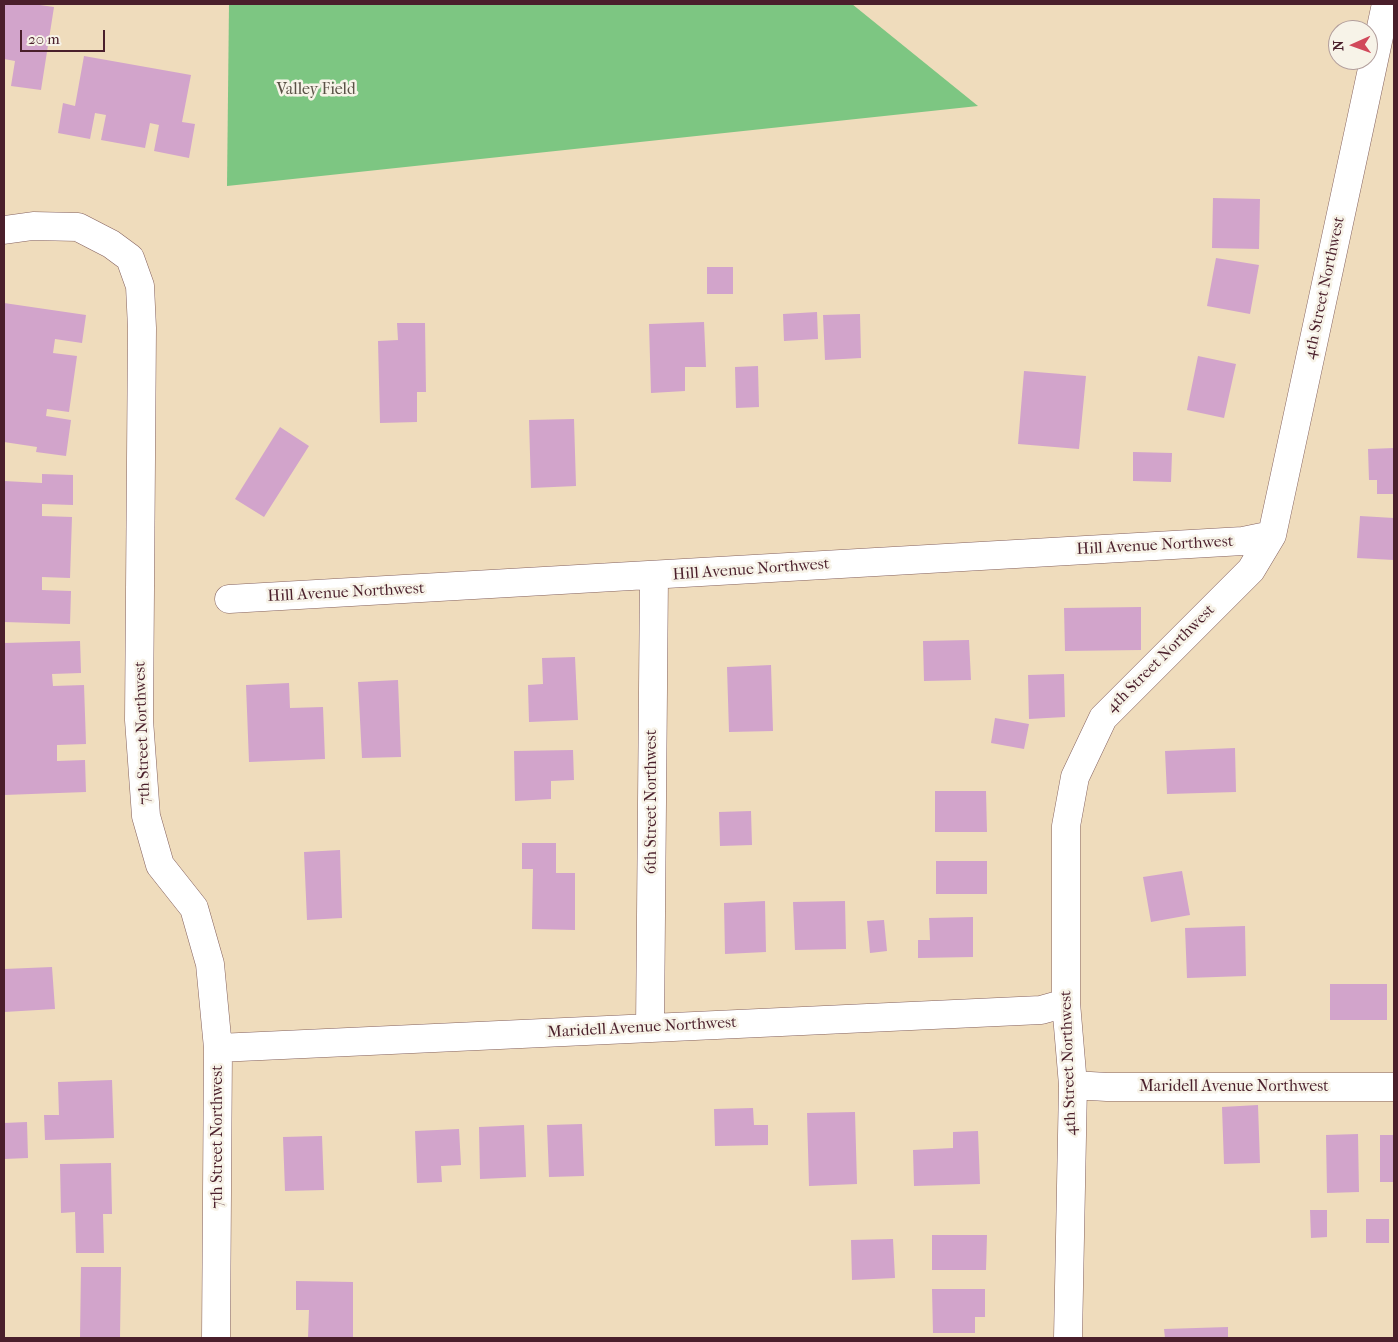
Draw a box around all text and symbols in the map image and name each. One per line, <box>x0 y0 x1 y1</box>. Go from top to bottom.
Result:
scale bar <box>22 20 108 52</box>
north arrow <box>1328 20 1378 70</box>
text: 20 m <box>28 30 60 48</box>
text: N <box>1330 40 1347 51</box>
park label: Valley Field <box>276 80 356 100</box>
street label: 4th Street Northwest <box>1300 215 1350 361</box>
street label: Hill Avenue Northwest <box>1076 532 1234 560</box>
street label: Hill Avenue Northwest <box>672 555 830 585</box>
street label: Hill Avenue Northwest <box>267 579 425 607</box>
street label: 4th Street Northwest <box>1103 601 1219 717</box>
street label: 7th Street Northwest <box>131 661 155 805</box>
street label: 6th Street Northwest <box>642 730 662 874</box>
street label: 4th Street Northwest <box>1057 990 1081 1136</box>
street label: Maridell Avenue Northwest <box>547 1013 737 1043</box>
street label: 7th Street Northwest <box>208 1065 228 1209</box>
street label: Maridell Avenue Northwest <box>1139 1077 1329 1097</box>

